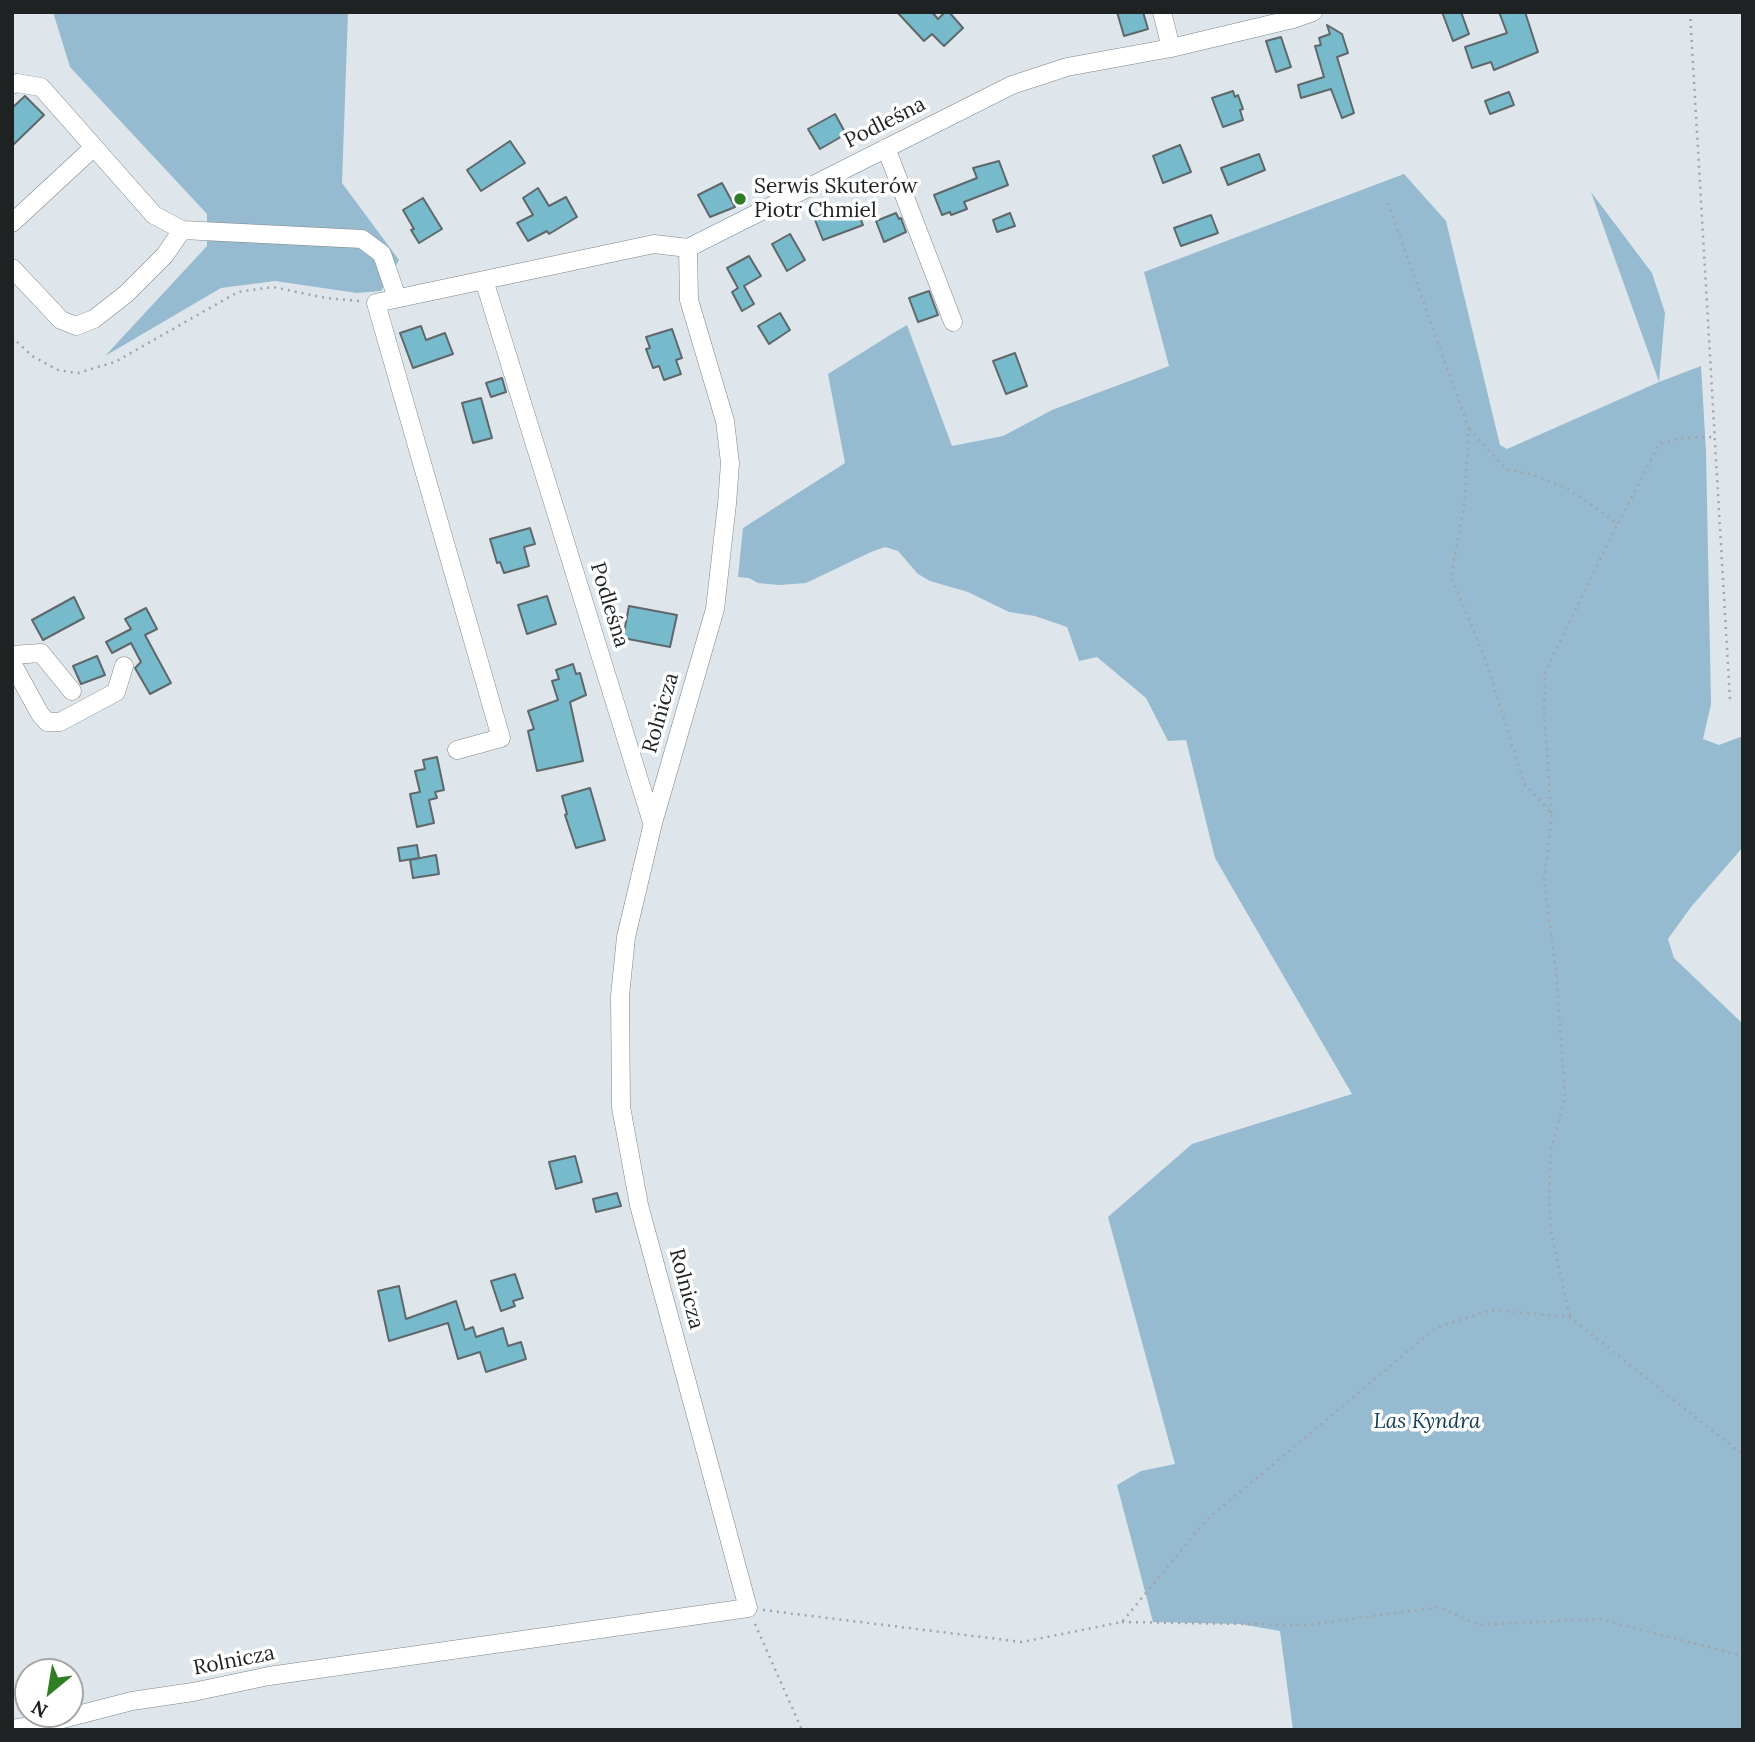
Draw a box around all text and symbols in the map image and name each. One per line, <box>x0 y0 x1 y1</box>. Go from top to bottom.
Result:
street label: Podleśna <box>840 92 930 154</box>
place label: Serwis Skuterów Piotr Chmiel <box>754 174 918 224</box>
marker: Serwis Skuterów Piotr Chmiel <box>732 191 748 207</box>
street label: Podleśna <box>584 559 634 651</box>
street label: Rolnicza <box>638 670 684 756</box>
street label: Rolnicza <box>663 1246 709 1332</box>
park label: Las Kyndra <box>1374 1409 1480 1435</box>
street label: Rolnicza <box>191 1641 277 1681</box>
north arrow <box>14 1658 84 1728</box>
text: N <box>27 1695 52 1724</box>

